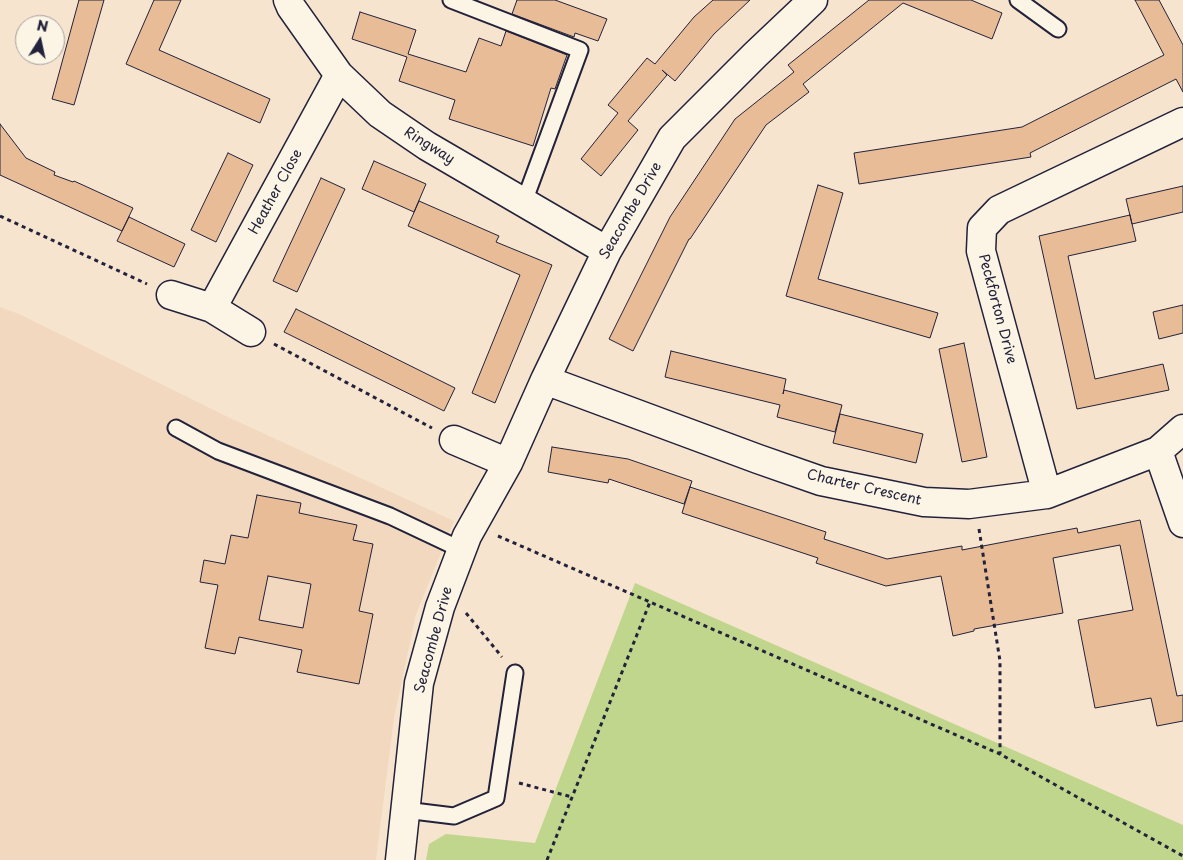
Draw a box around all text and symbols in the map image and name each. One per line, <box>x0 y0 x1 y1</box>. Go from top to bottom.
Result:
text: N <box>35 14 50 37</box>
north arrow <box>15 15 65 65</box>
street label: Ringway <box>401 124 457 168</box>
street label: Heather Close <box>246 147 306 237</box>
street label: Seacombe Drive <box>596 159 666 263</box>
street label: Peckforton Drive <box>974 252 1020 366</box>
street label: Charter Crescent <box>805 467 923 509</box>
street label: Seacombe Drive <box>412 585 456 695</box>

